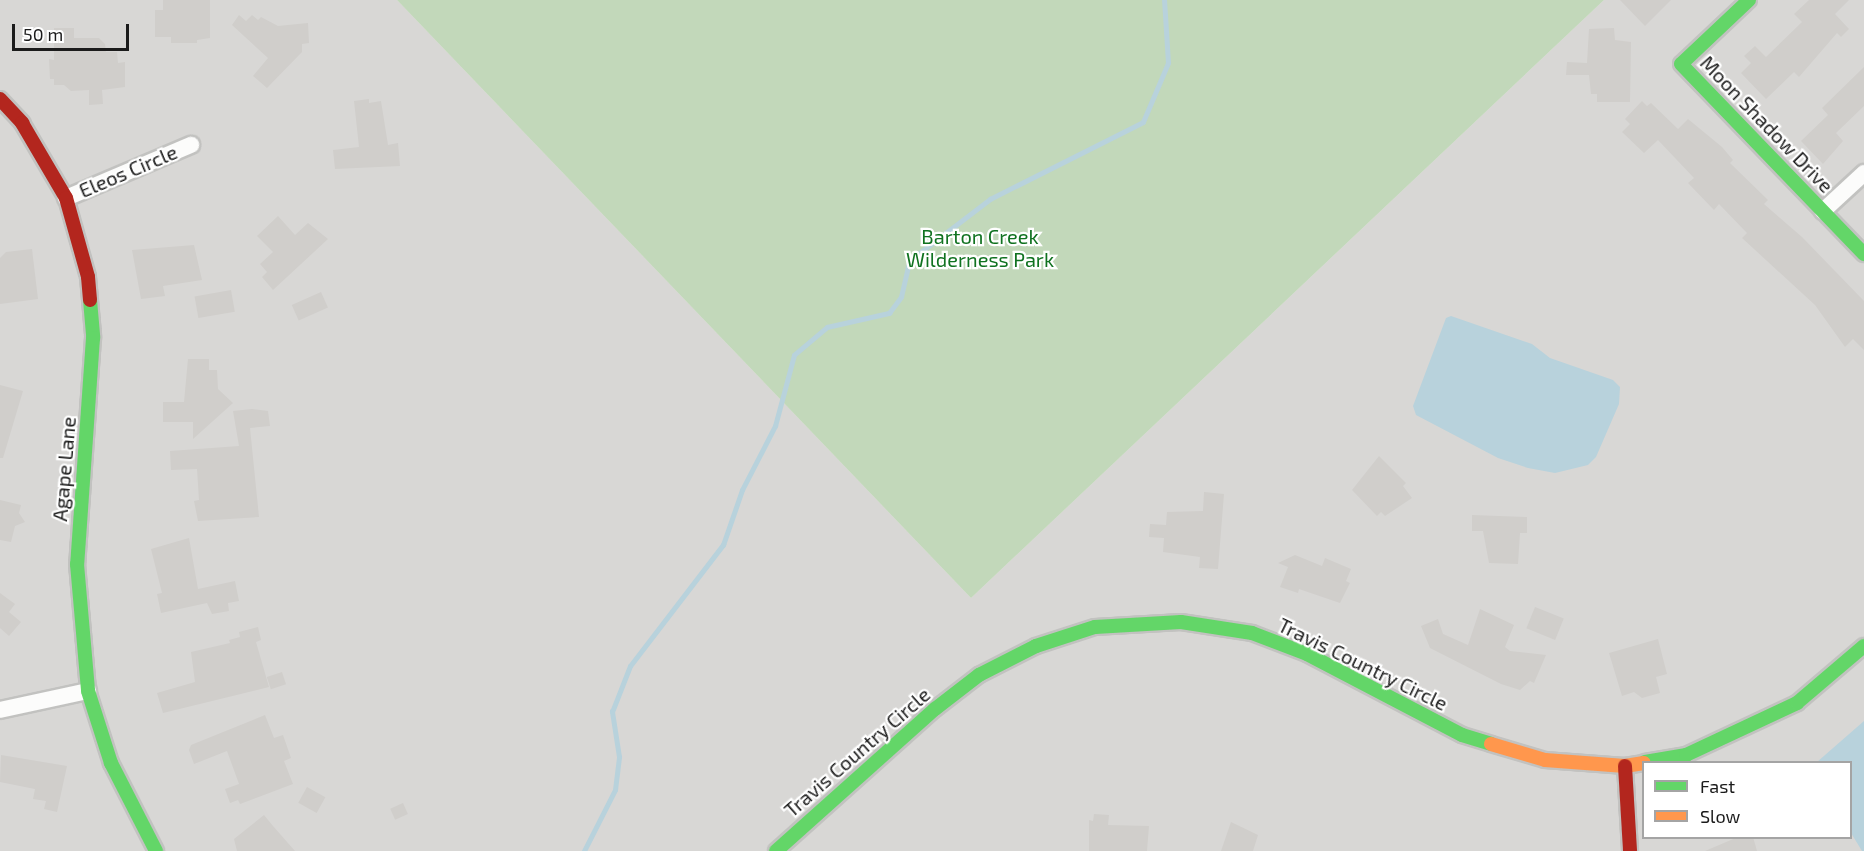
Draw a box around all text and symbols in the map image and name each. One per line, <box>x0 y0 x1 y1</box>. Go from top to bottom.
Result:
scale bar <box>15 12 132 50</box>
text: 50 m <box>23 23 63 45</box>
street label: Moon Shadow Drive <box>1695 50 1839 198</box>
street label: Eleos Circle <box>75 140 181 202</box>
park label: Barton Creek Wilderness Park <box>906 225 1054 272</box>
street label: Agape Lane <box>47 416 81 522</box>
street label: Travis Country Circle <box>1274 612 1452 716</box>
street label: Travis Country Circle <box>779 682 935 822</box>
legend <box>1642 761 1852 839</box>
text: Fast <box>1700 775 1735 797</box>
text: Slow <box>1700 805 1740 827</box>

